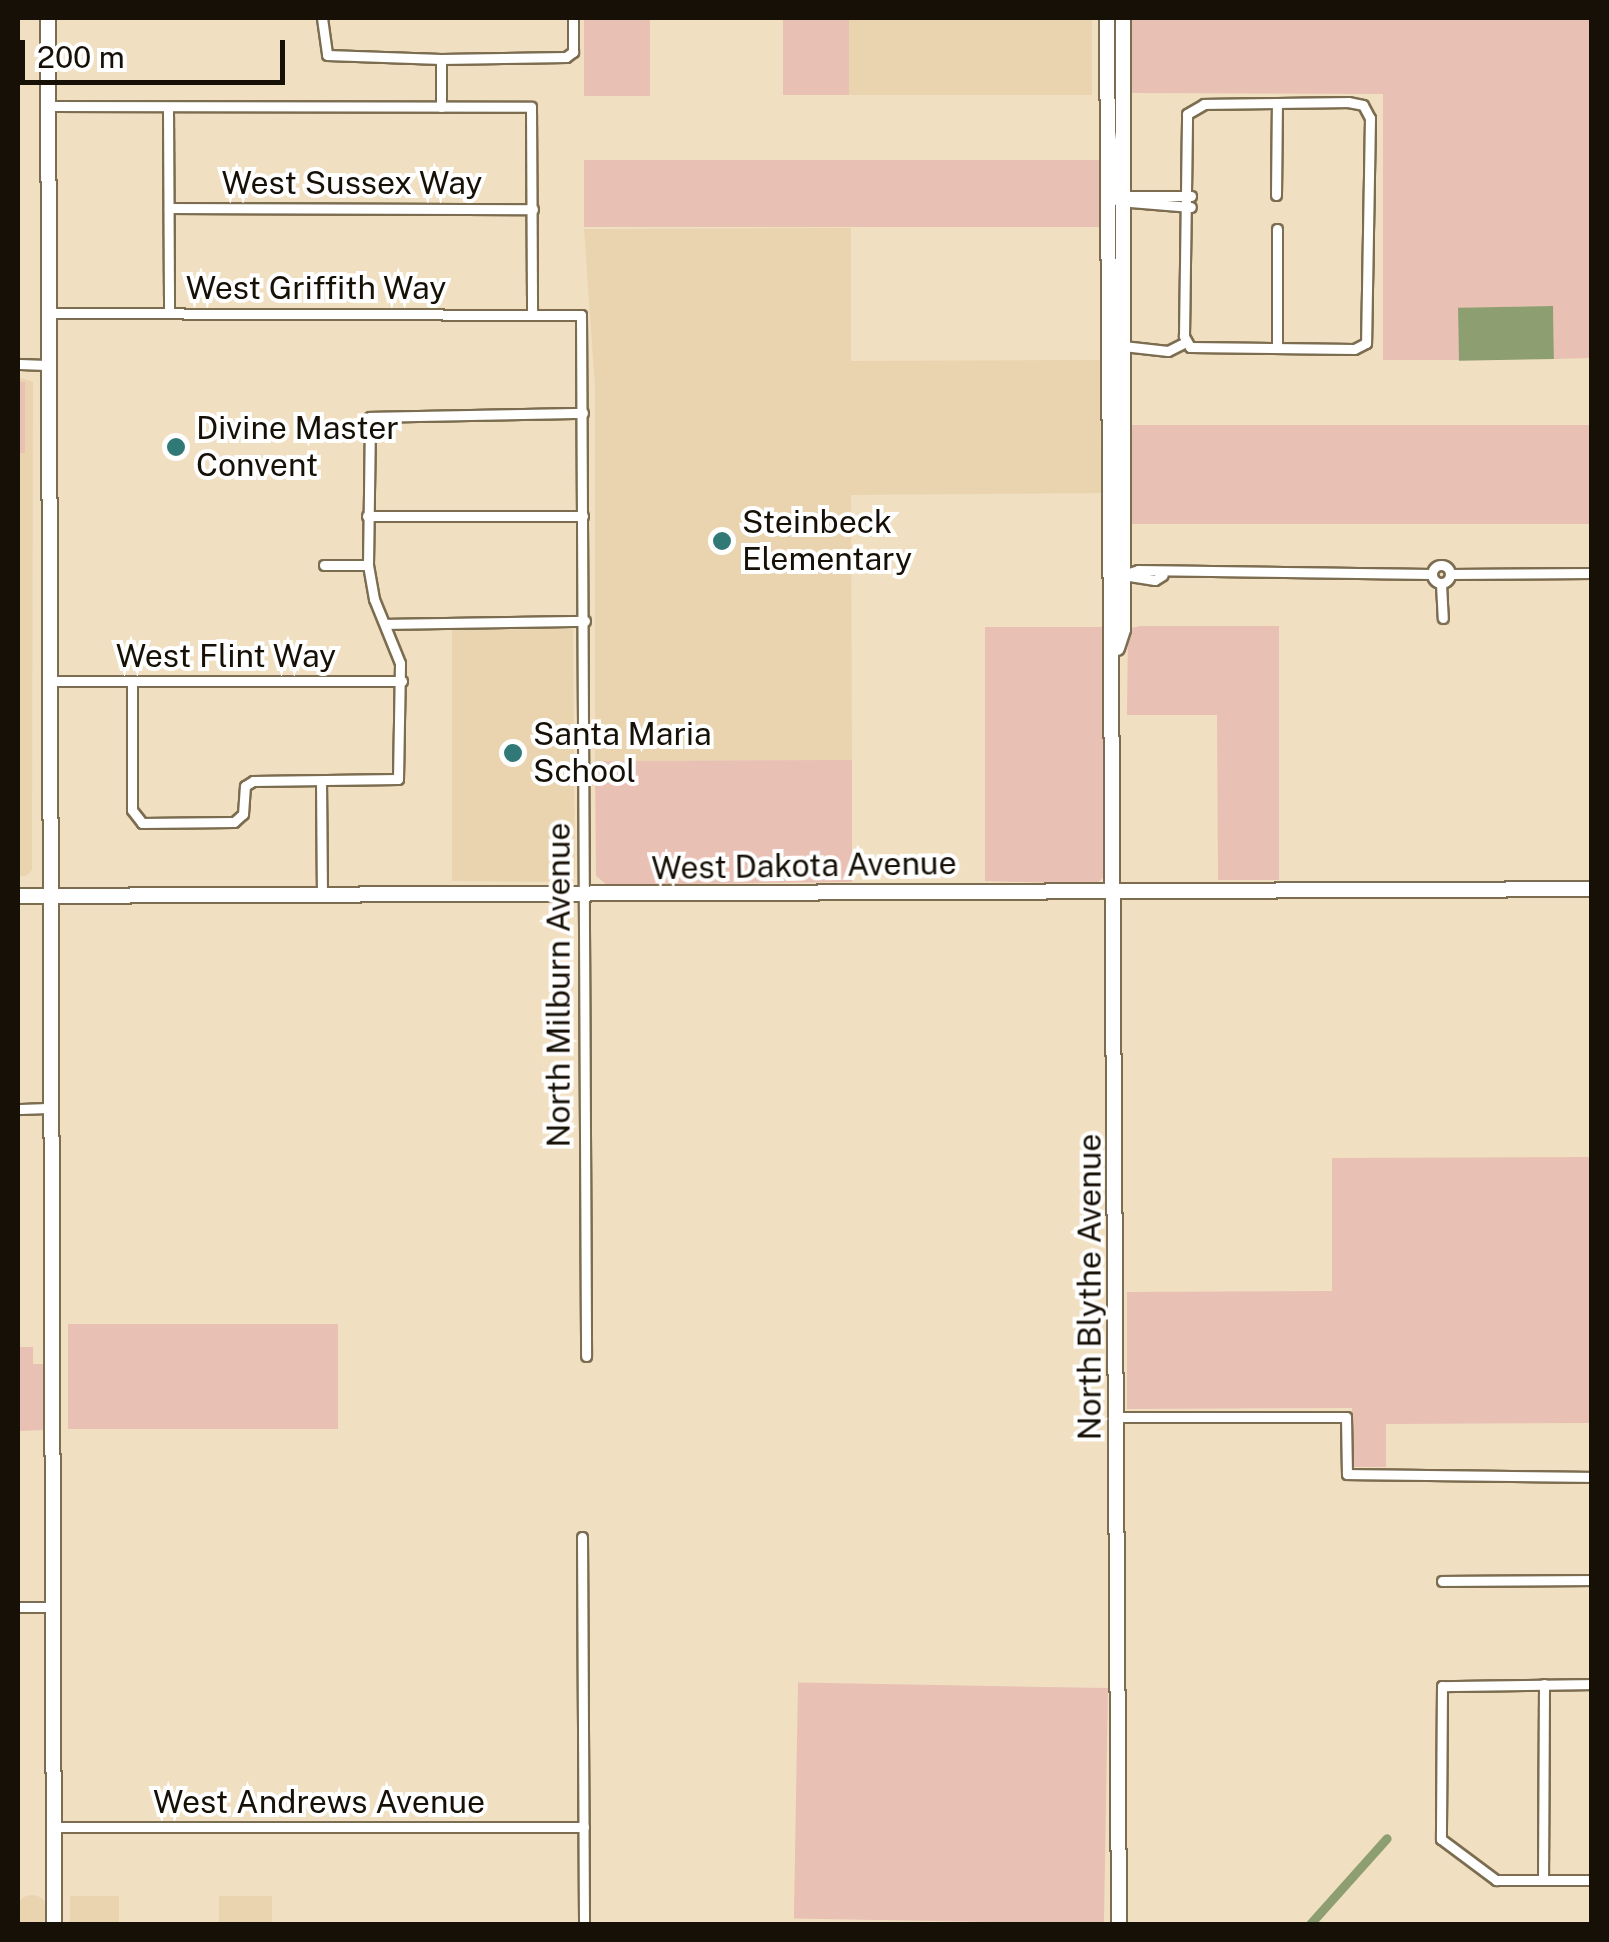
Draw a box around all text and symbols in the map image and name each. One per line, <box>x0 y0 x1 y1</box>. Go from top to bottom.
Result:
scale bar <box>25 20 290 82</box>
text: 200 m <box>37 39 125 75</box>
street label: West Sussex Way <box>221 164 483 202</box>
street label: West Griffith Way <box>185 269 447 307</box>
place label: Divine Master Convent <box>196 410 399 485</box>
marker: Divine Master Convent <box>165 436 187 458</box>
place label: Steinbeck Elementary <box>742 504 912 579</box>
marker: Steinbeck Elementary <box>711 530 733 552</box>
street label: West Flint Way <box>115 637 337 675</box>
place label: Santa Maria School <box>533 716 712 791</box>
marker: Santa Maria School <box>502 742 524 764</box>
street label: North Milburn Avenue <box>540 822 578 1148</box>
street label: West Dakota Avenue <box>651 844 957 888</box>
street label: North Blythe Avenue <box>1071 1133 1109 1441</box>
street label: West Andrews Avenue <box>153 1783 485 1821</box>

